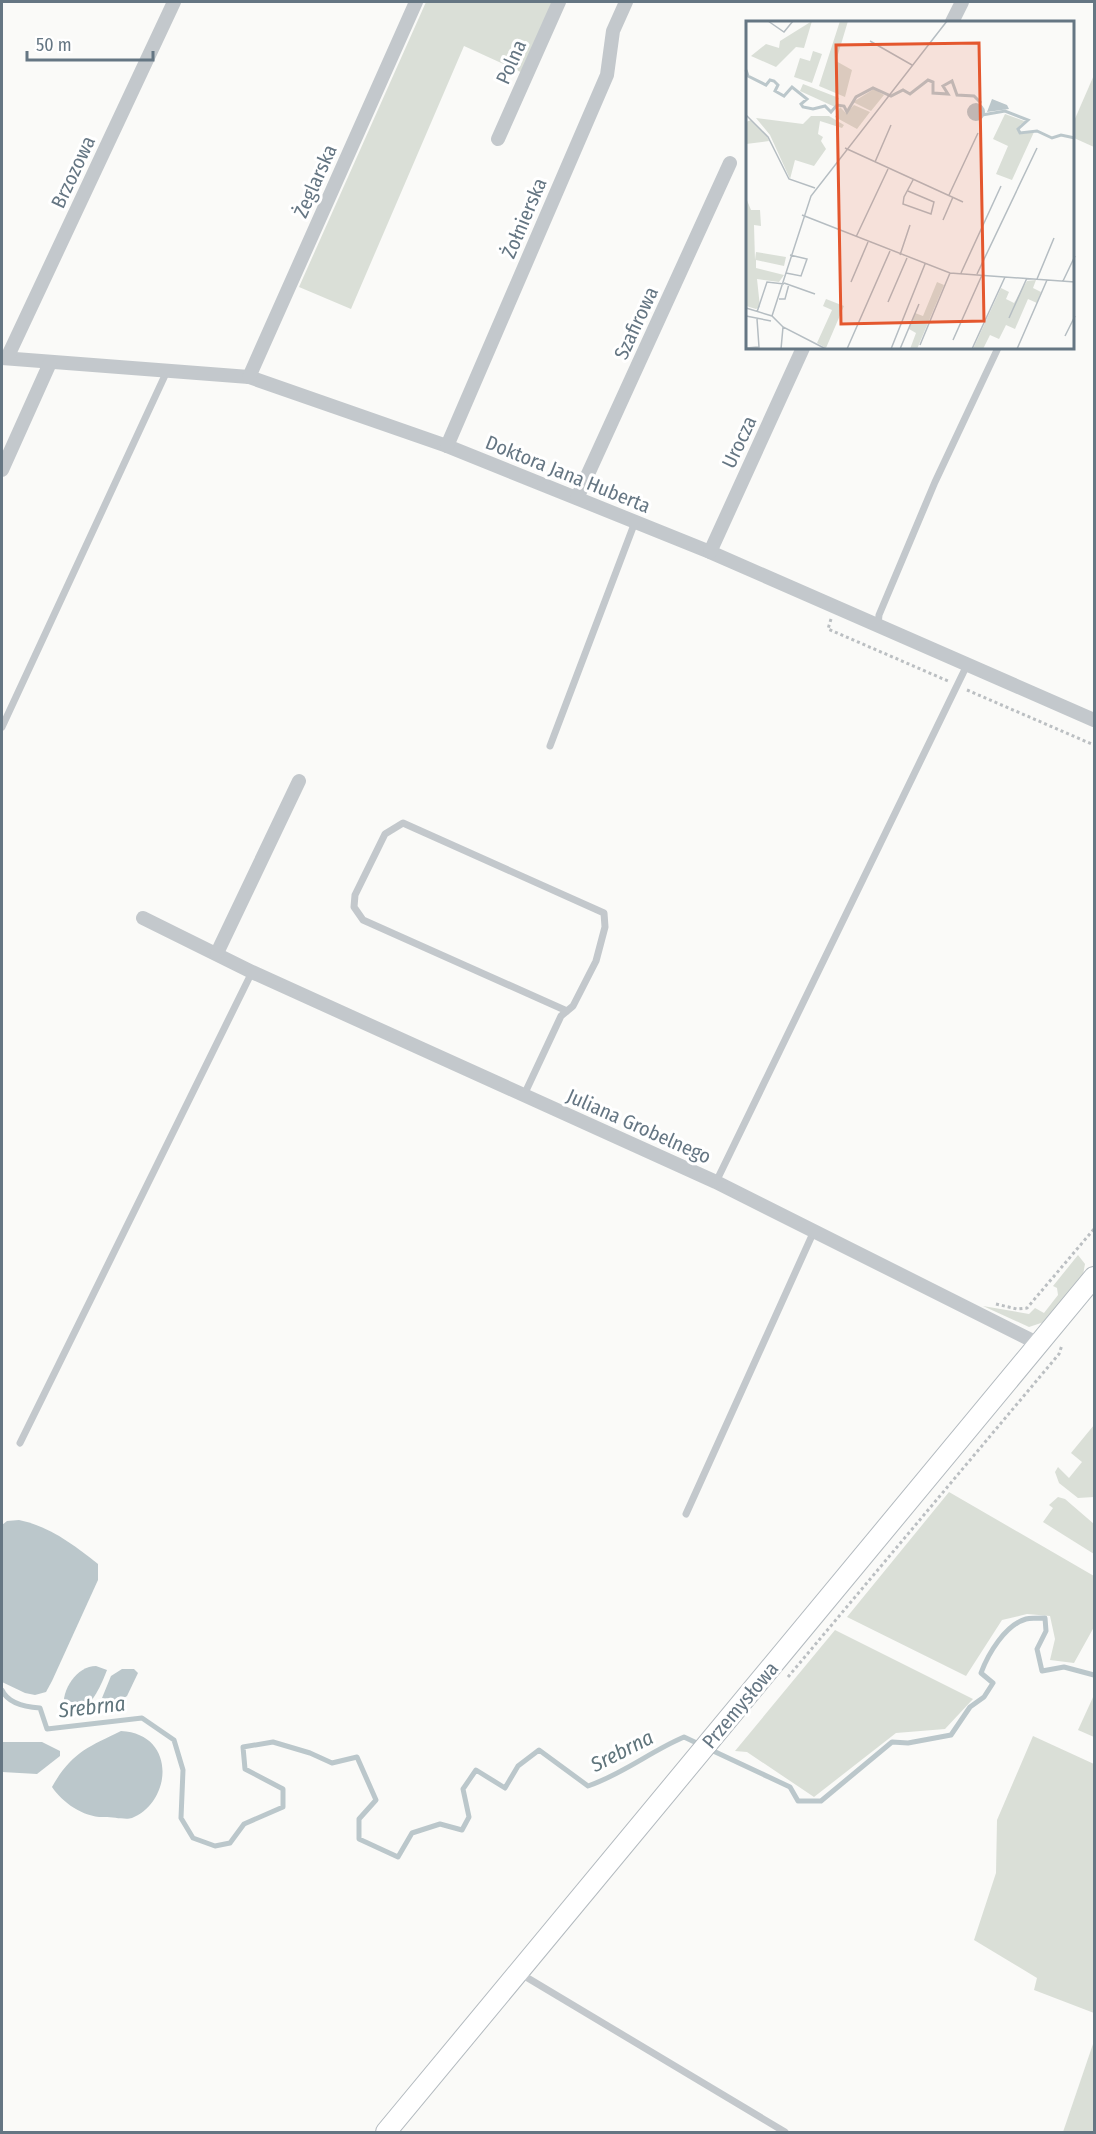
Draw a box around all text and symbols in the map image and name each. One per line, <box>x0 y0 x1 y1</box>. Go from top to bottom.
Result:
inset map <box>746 21 1075 350</box>
scale bar <box>27 24 153 62</box>
text: 50 m <box>36 34 72 56</box>
street label: Polna <box>491 36 531 88</box>
street label: Brzozowa <box>46 132 100 212</box>
street label: Żeglarska <box>288 141 342 221</box>
street label: Żołnierska <box>496 174 552 262</box>
street label: Szafirowa <box>609 283 663 363</box>
street label: Urocza <box>717 412 761 472</box>
street label: Doktora Jana Huberta <box>482 430 654 518</box>
street label: Juliana Grobelnego <box>563 1083 715 1169</box>
street label: Przemysłowa <box>697 1657 783 1753</box>
water label: Srebrna <box>56 1691 127 1724</box>
water label: Srebrna <box>585 1724 658 1778</box>

